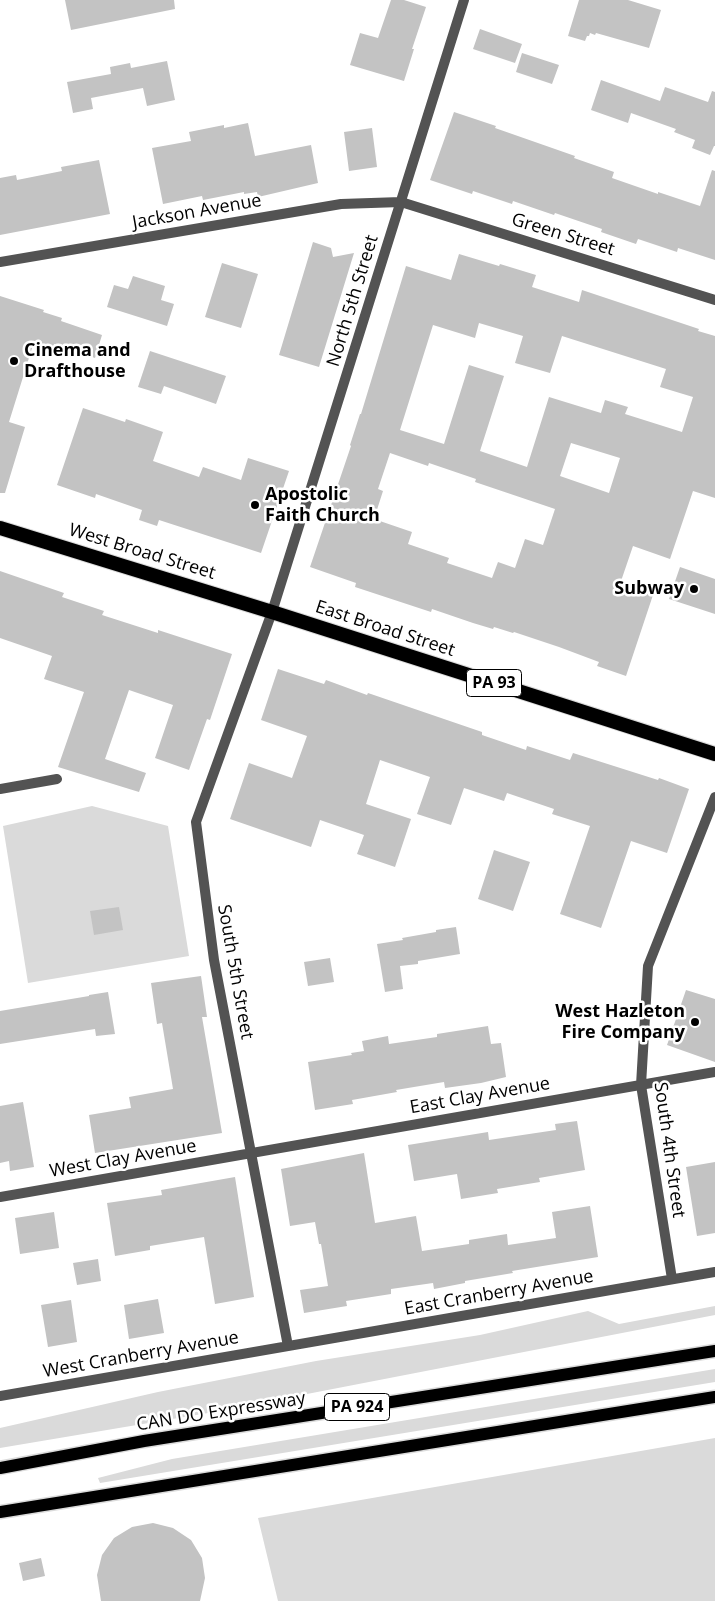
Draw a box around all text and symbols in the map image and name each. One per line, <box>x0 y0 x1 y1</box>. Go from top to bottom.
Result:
street label: Jackson Avenue <box>131 190 263 234</box>
street label: Green Street <box>509 209 617 261</box>
street label: North 5th Street <box>323 233 383 369</box>
place label: Cinema and Drafthouse <box>24 340 131 382</box>
marker: Cinema and Drafthouse <box>8 355 20 367</box>
place label: Apostolic Faith Church <box>265 484 380 526</box>
marker: Apostolic Faith Church <box>249 499 261 511</box>
street label: West Broad Street <box>66 519 218 585</box>
place label: Subway <box>614 578 684 600</box>
marker: Subway <box>688 583 700 595</box>
street label: East Broad Street <box>312 596 458 662</box>
road number: PA 93 <box>466 670 522 696</box>
street label: South 5th Street <box>213 903 257 1041</box>
place label: West Hazleton Fire Company <box>555 1001 685 1044</box>
marker: West Hazleton Fire Company <box>689 1016 701 1028</box>
street label: East Clay Avenue <box>408 1073 552 1119</box>
street label: South 4th Street <box>649 1081 689 1219</box>
street label: West Clay Avenue <box>48 1135 198 1183</box>
street label: East Cranberry Avenue <box>403 1266 595 1320</box>
street label: West Cranberry Avenue <box>41 1327 241 1383</box>
street label: CAN DO Expressway <box>135 1388 307 1436</box>
road number: PA 924 <box>324 1394 390 1420</box>

